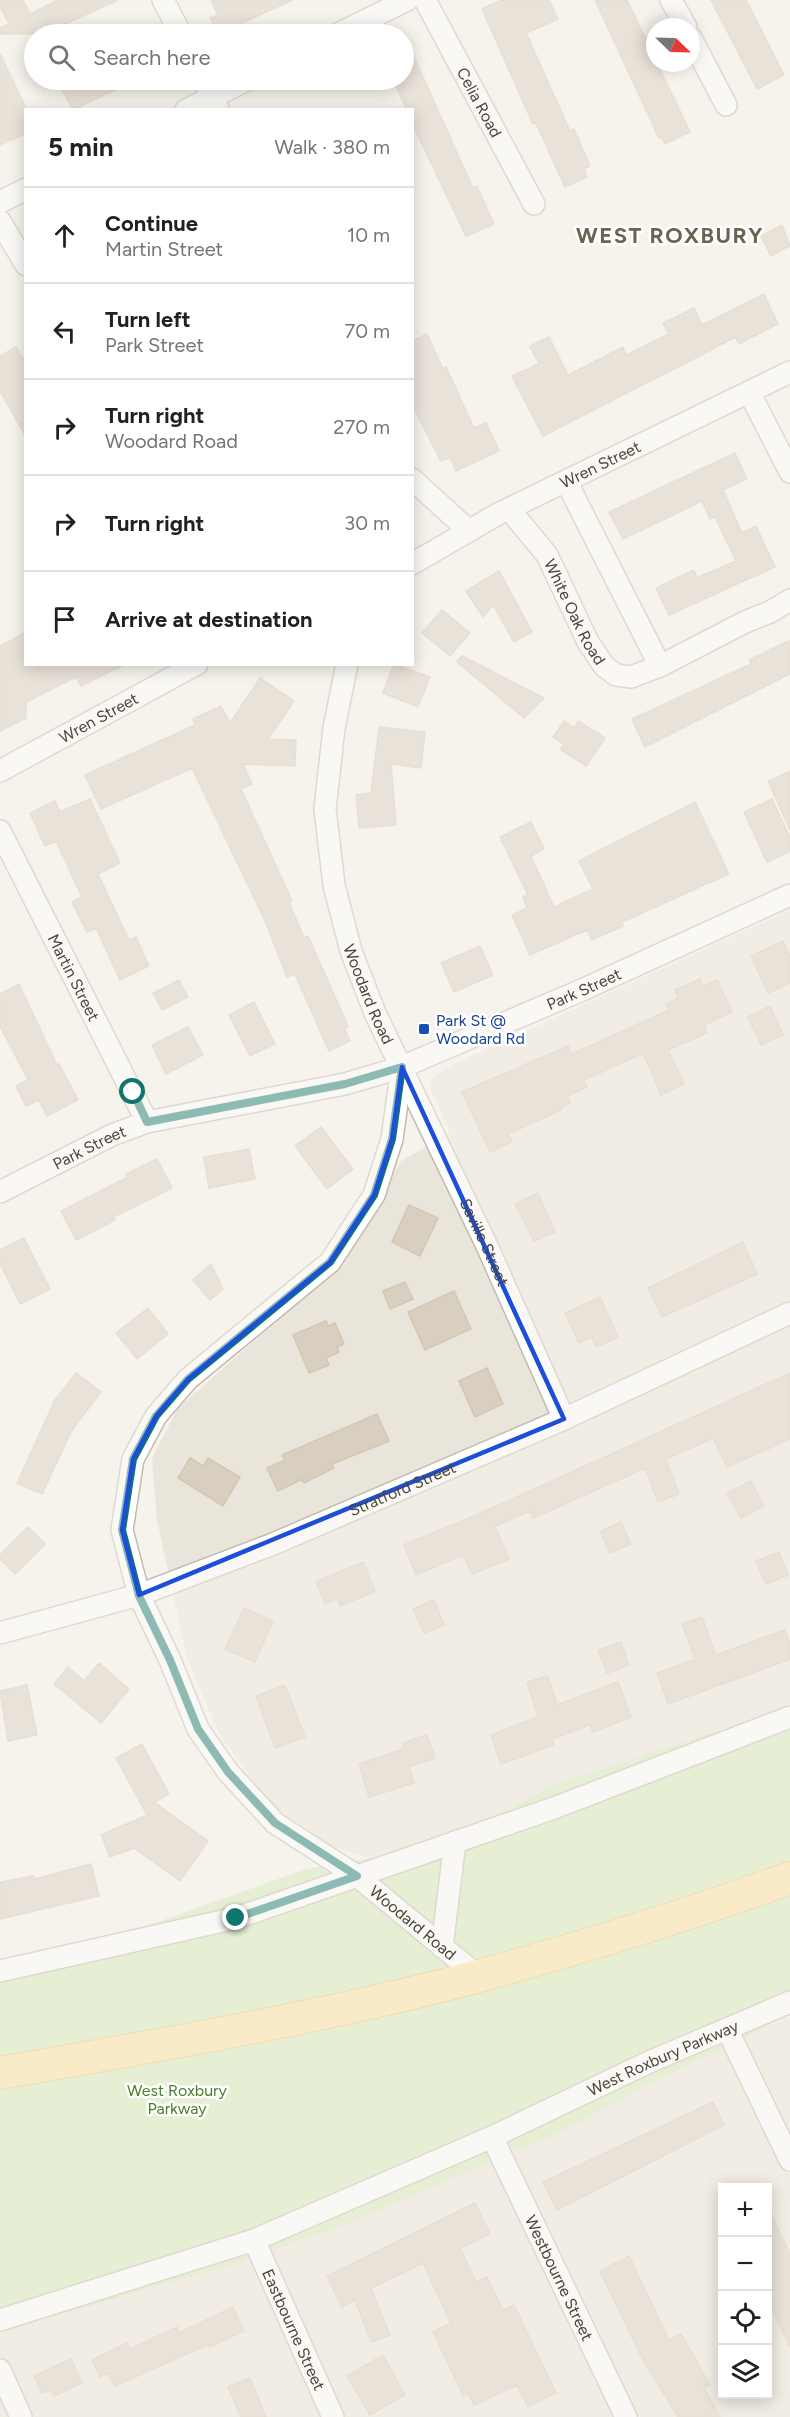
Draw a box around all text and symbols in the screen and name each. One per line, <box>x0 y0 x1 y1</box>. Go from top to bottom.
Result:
north arrow <box>646 18 700 72</box>
search box <box>24 24 414 90</box>
icon: search <box>45 41 78 74</box>
text: Search here <box>93 44 211 71</box>
street label: Celia Road <box>453 64 506 141</box>
text: 5 min <box>48 131 114 163</box>
text: Walk · 380 m <box>274 135 390 159</box>
text: Continue <box>105 210 198 237</box>
icon: ahead <box>48 219 81 252</box>
district label: WEST ROXBURY <box>576 222 764 249</box>
text: 10 m <box>347 223 390 247</box>
text: Martin Street <box>105 237 223 261</box>
text: Turn left <box>105 306 191 333</box>
icon: left <box>48 315 81 348</box>
text: 70 m <box>344 319 390 343</box>
text: Park Street <box>105 333 204 357</box>
text: Turn right <box>105 402 204 429</box>
icon: right <box>48 411 81 444</box>
text: 270 m <box>333 415 390 439</box>
text: Woodard Road <box>105 429 238 453</box>
street label: Wren Street <box>557 437 644 492</box>
icon: right <box>48 507 81 540</box>
text: Turn right <box>105 510 204 537</box>
text: 30 m <box>344 511 390 535</box>
street label: White Oak Road <box>540 556 609 668</box>
icon: arrive <box>48 603 81 636</box>
text: Arrive at destination <box>105 606 313 633</box>
street label: Wren Street <box>56 689 142 747</box>
street label: Martin Street <box>44 931 103 1024</box>
street label: Woodard Road <box>339 941 398 1047</box>
street label: Park Street <box>544 964 624 1014</box>
place label: Park St @ Woodard Rd <box>436 1011 525 1048</box>
marker: Park St @ Woodard Rd <box>417 1022 431 1036</box>
route start <box>119 1078 145 1104</box>
street label: Park Street <box>50 1122 129 1174</box>
street label: Saville Street <box>456 1195 513 1289</box>
street label: Stratford Street <box>346 1458 459 1520</box>
street label: Woodard Road <box>366 1881 460 1964</box>
route end <box>222 1904 248 1930</box>
street label: West Roxbury Parkway <box>584 2016 742 2100</box>
park label: West Roxbury Parkway <box>127 2081 227 2118</box>
map controls <box>718 2183 772 2399</box>
button: + <box>718 2183 772 2237</box>
street label: Westbourne Street <box>521 2212 597 2344</box>
button: − <box>718 2237 772 2291</box>
street label: Eastbourne Street <box>258 2266 329 2393</box>
button: locate <box>718 2291 772 2345</box>
button: layers <box>718 2345 772 2399</box>

